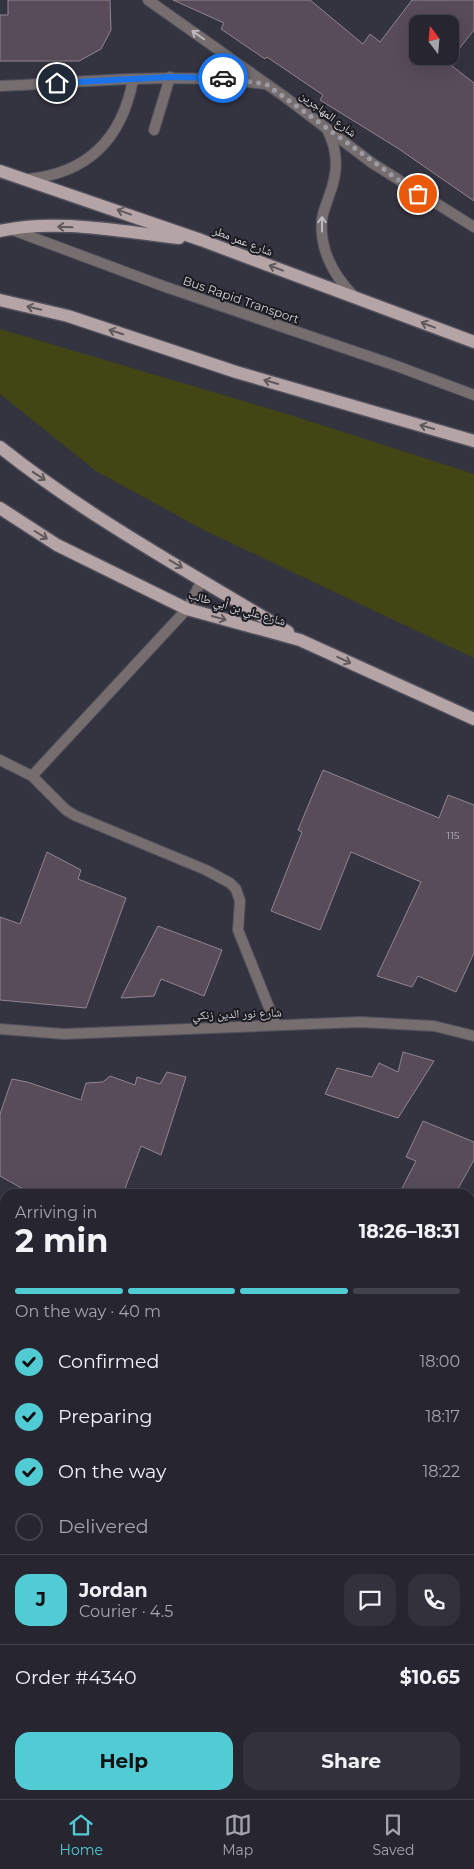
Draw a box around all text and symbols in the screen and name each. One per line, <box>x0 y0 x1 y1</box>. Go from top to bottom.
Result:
north arrow <box>409 15 459 65</box>
map controls <box>409 15 459 65</box>
one-way arrow <box>191 30 205 40</box>
courier <box>198 53 248 103</box>
pin <box>36 62 78 104</box>
icon: car <box>209 64 237 92</box>
icon: home <box>43 69 71 97</box>
street label: شارع المهاجرين <box>296 87 360 141</box>
pin <box>397 173 439 215</box>
icon: bag <box>404 180 432 208</box>
one-way arrow <box>116 207 132 217</box>
one-way arrow <box>317 216 327 232</box>
one-way arrow <box>58 222 74 232</box>
street label: شارع عمر مطر <box>210 222 275 260</box>
one-way arrow <box>269 263 284 272</box>
street label: Bus Rapid Transport <box>181 273 301 327</box>
one-way arrow <box>26 303 42 312</box>
one-way arrow <box>421 320 437 329</box>
one-way arrow <box>109 327 125 337</box>
one-way arrow <box>264 376 280 386</box>
one-way arrow <box>420 422 436 432</box>
one-way arrow <box>32 471 46 481</box>
one-way arrow <box>34 530 48 540</box>
one-way arrow <box>168 560 182 570</box>
street label: شارع علي بن أبي طالب <box>186 586 288 632</box>
one-way arrow <box>211 614 227 623</box>
one-way arrow <box>337 655 352 665</box>
house number: 115 <box>447 829 460 842</box>
street label: شارع نور الدين زنكي <box>192 1004 282 1026</box>
text: Arriving in <box>15 1203 97 1222</box>
text: 18:26–18:31 <box>359 1220 460 1243</box>
text: 2 min <box>15 1221 108 1260</box>
text: On the way · 40 m <box>15 1302 161 1321</box>
icon: check <box>15 1348 43 1376</box>
text: Confirmed <box>58 1350 159 1373</box>
text: 18:00 <box>419 1352 460 1371</box>
icon: check <box>15 1403 43 1431</box>
text: Preparing <box>58 1405 153 1428</box>
text: 18:17 <box>425 1407 460 1426</box>
icon: check <box>15 1458 43 1486</box>
text: On the way <box>58 1460 166 1483</box>
text: 18:22 <box>422 1462 460 1481</box>
text: Delivered <box>58 1515 149 1538</box>
button: chat <box>344 1574 396 1626</box>
button: phone <box>408 1574 460 1626</box>
text: Jordan <box>79 1579 148 1602</box>
text: J <box>36 1588 46 1611</box>
text: Courier · 4.5 <box>79 1602 173 1621</box>
text: Order #4340 <box>15 1666 137 1689</box>
text: $10.65 <box>400 1666 460 1689</box>
button: Help <box>15 1732 233 1790</box>
button: Share <box>243 1732 460 1790</box>
tab: Home <box>60 1811 103 1859</box>
tab: Map <box>222 1811 253 1859</box>
tab: Saved <box>372 1811 414 1859</box>

